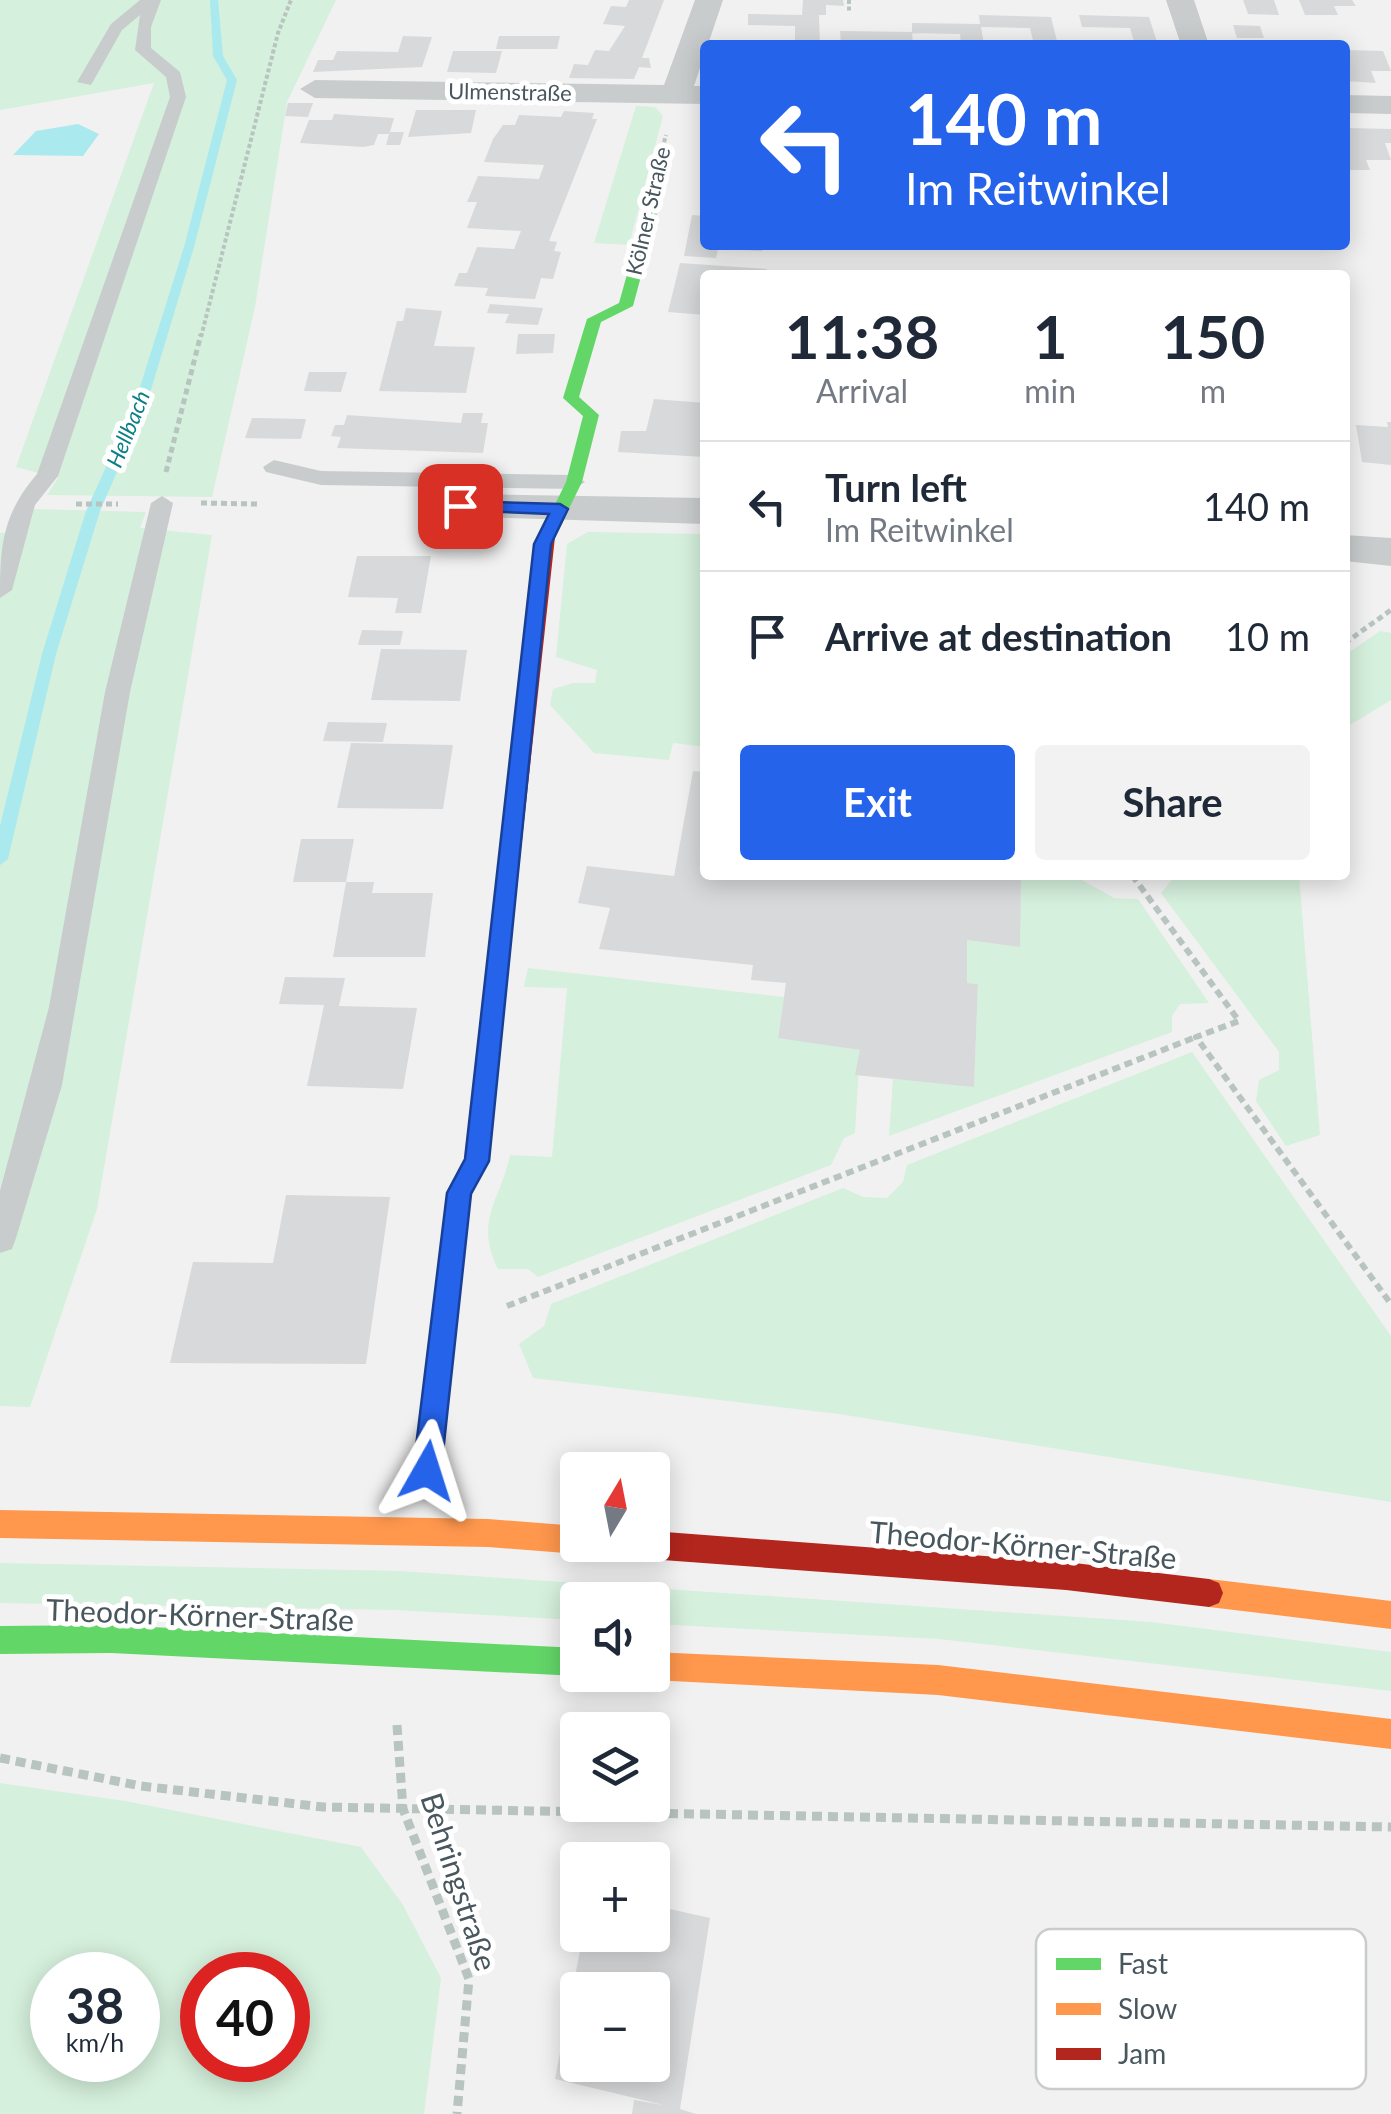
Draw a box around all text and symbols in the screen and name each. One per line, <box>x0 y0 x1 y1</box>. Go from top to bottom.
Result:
text: 140 m <box>905 76 1102 160</box>
street label: Ulmenstraße <box>448 77 572 106</box>
icon: left <box>740 80 870 210</box>
street label: Kölner Straße <box>620 144 675 278</box>
text: Im Reitwinkel <box>905 161 1170 215</box>
text: 11:38 <box>785 300 939 372</box>
text: 1 <box>1033 300 1068 372</box>
text: 150 <box>1161 300 1265 372</box>
text: Arrival <box>816 371 908 410</box>
text: min <box>1024 371 1076 410</box>
text: m <box>1200 371 1226 410</box>
water label: Hellbach <box>100 387 155 471</box>
pin <box>418 464 503 549</box>
text: Turn left <box>825 464 967 510</box>
icon: arrive <box>433 479 488 534</box>
icon: left <box>740 479 795 534</box>
text: 140 m <box>1203 483 1310 529</box>
text: Im Reitwinkel <box>825 510 1014 549</box>
icon: arrive <box>740 609 795 664</box>
text: Arrive at destination <box>825 613 1172 659</box>
text: 10 m <box>1225 613 1310 659</box>
button: Exit <box>740 745 1015 860</box>
button: Share <box>1035 745 1310 860</box>
position arrow <box>375 1419 479 1523</box>
north arrow <box>560 1452 670 1562</box>
map controls <box>560 1452 670 2082</box>
street label: Theodor-Körner-Straße <box>868 1513 1178 1575</box>
button: sound <box>560 1582 670 1692</box>
street label: Theodor-Körner-Straße <box>45 1591 355 1637</box>
button: layers <box>560 1712 670 1822</box>
street label: Behringstraße <box>414 1788 506 1975</box>
button: + <box>560 1842 670 1952</box>
legend <box>1036 1929 1366 2089</box>
text: Fast <box>1118 1946 1168 1980</box>
speed limit sign: 40 <box>180 1952 310 2082</box>
button: − <box>560 1972 670 2082</box>
text: 38 <box>66 1975 124 2035</box>
text: Slow <box>1118 1991 1177 2025</box>
text: km/h <box>66 2027 124 2057</box>
text: Jam <box>1118 2036 1166 2070</box>

